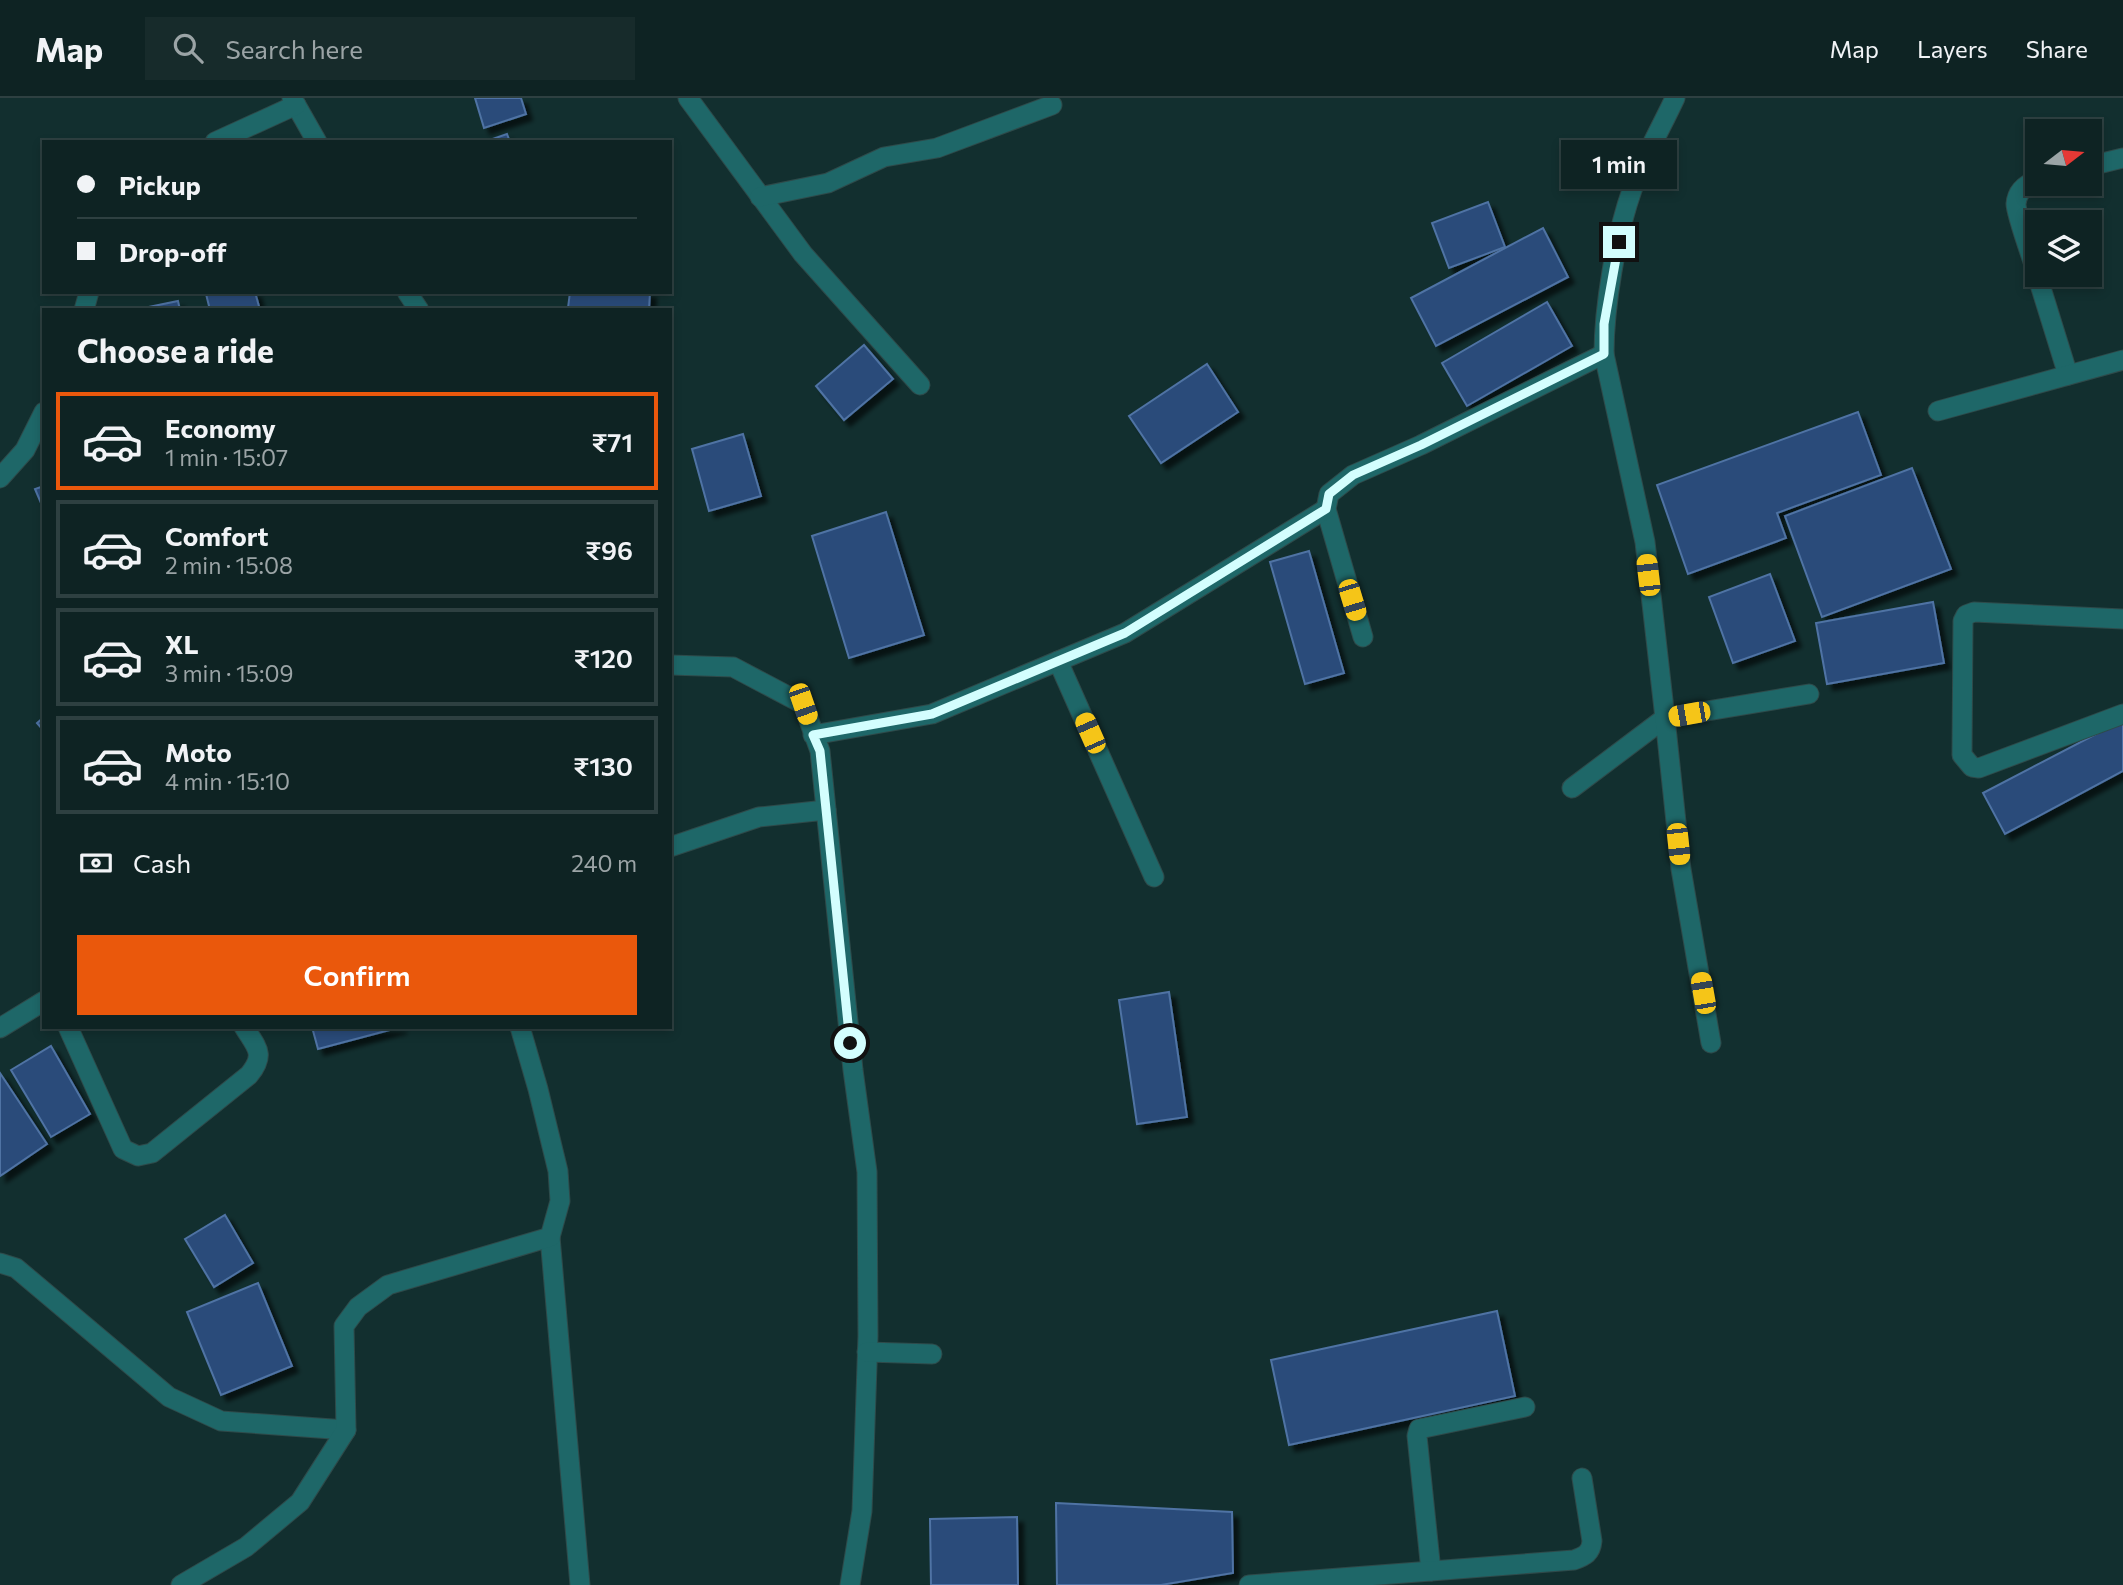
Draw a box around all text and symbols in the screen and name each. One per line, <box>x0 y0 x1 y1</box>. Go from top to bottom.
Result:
search box <box>145 17 635 80</box>
text: Map <box>35 28 103 69</box>
icon: search <box>169 29 207 67</box>
text: Search here <box>225 33 363 64</box>
text: Map <box>1830 34 1879 63</box>
text: Layers <box>1917 34 1988 63</box>
text: Share <box>2026 34 2088 63</box>
north arrow <box>2025 119 2102 196</box>
map controls <box>2025 119 2102 287</box>
callout: 1 min <box>1561 141 1677 190</box>
text: 1 min <box>1592 150 1646 178</box>
text: Pickup <box>119 169 201 200</box>
button: layers <box>2025 210 2102 287</box>
route end <box>1603 226 1635 258</box>
text: Drop-off <box>119 236 226 267</box>
text: Choose a ride <box>77 330 274 370</box>
icon: car <box>81 410 144 473</box>
text: Economy <box>165 412 276 443</box>
text: ₹71 <box>591 426 633 457</box>
text: 1 min · 15:07 <box>165 443 288 471</box>
icon: car <box>81 518 144 581</box>
text: Comfort <box>165 520 268 551</box>
text: ₹96 <box>585 534 633 565</box>
text: 2 min · 15:08 <box>165 551 293 579</box>
car <box>1636 553 1661 597</box>
car <box>1336 577 1369 623</box>
icon: car <box>81 626 144 689</box>
text: XL <box>165 628 199 659</box>
text: ₹120 <box>574 642 633 673</box>
text: 3 min · 15:09 <box>165 659 293 687</box>
car <box>787 681 820 727</box>
car <box>1667 700 1712 728</box>
car <box>1072 710 1109 756</box>
icon: car <box>81 734 144 797</box>
text: Moto <box>165 736 232 767</box>
text: ₹130 <box>573 750 633 781</box>
text: 4 min · 15:10 <box>165 767 290 795</box>
car <box>1666 822 1691 866</box>
icon: cash <box>77 844 115 882</box>
text: Cash <box>133 847 191 878</box>
text: 240 m <box>571 849 637 877</box>
button: Confirm <box>77 935 637 1015</box>
car <box>1690 970 1717 1016</box>
route start <box>834 1027 866 1059</box>

